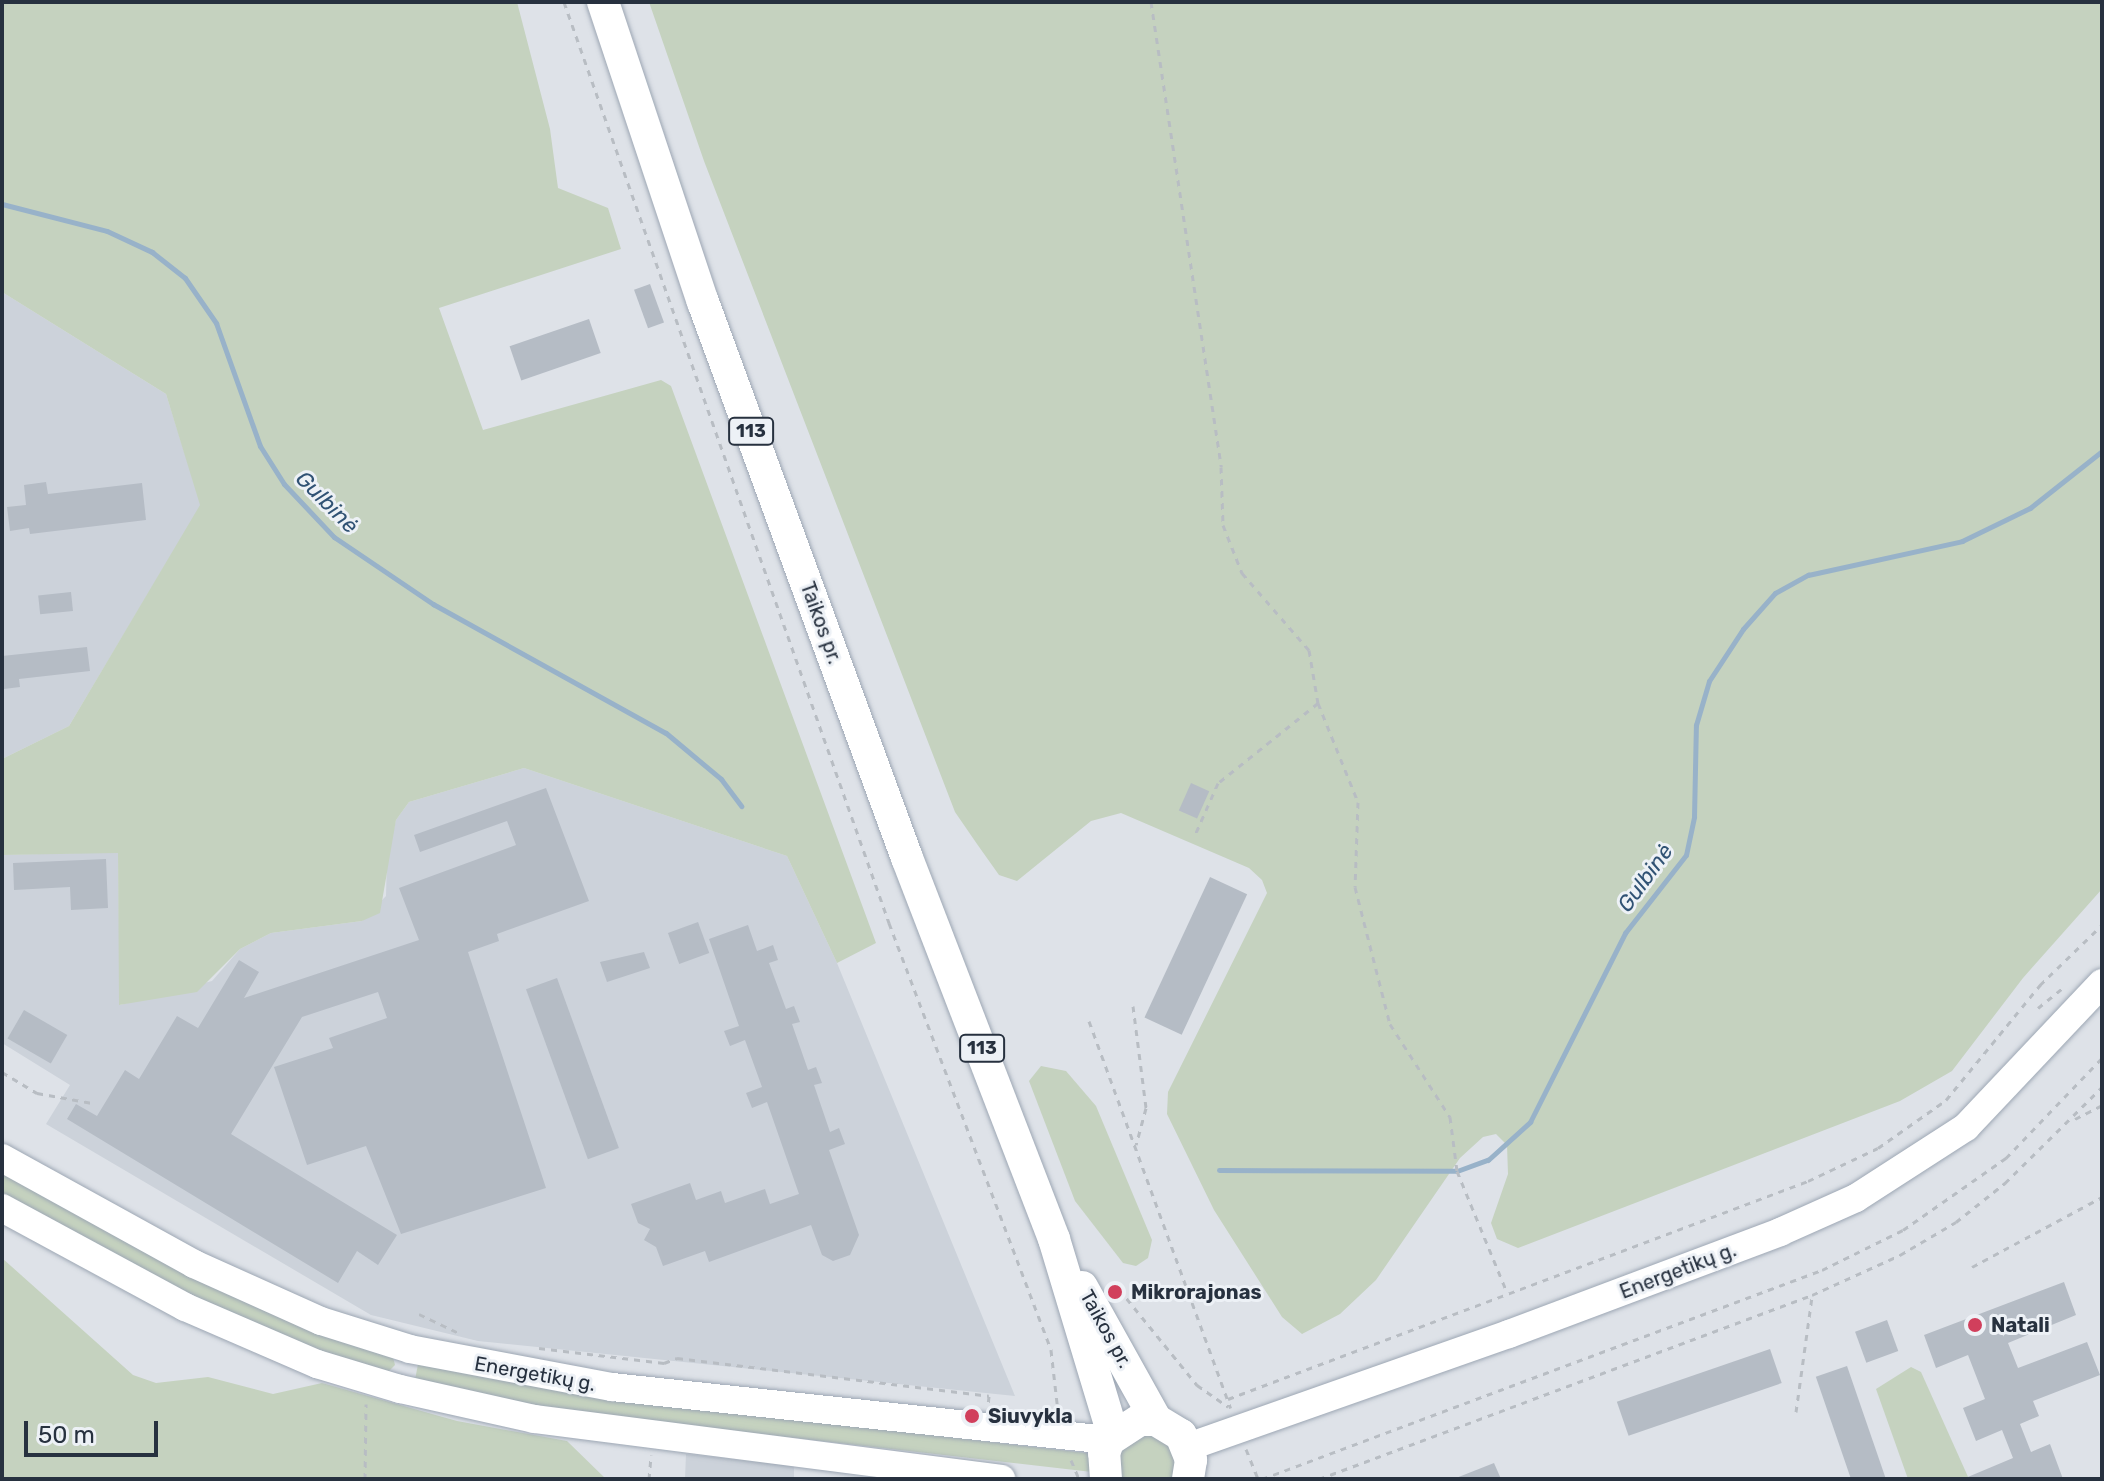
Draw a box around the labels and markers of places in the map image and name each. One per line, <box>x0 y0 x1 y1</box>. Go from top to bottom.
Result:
place label: Mikrorajonas <box>1131 1280 1262 1304</box>
marker: Mikrorajonas <box>1106 1283 1124 1301</box>
place label: Natali <box>1991 1313 2050 1337</box>
marker: Natali <box>1966 1316 1984 1334</box>
place label: Siuvykla <box>988 1404 1073 1428</box>
marker: Siuvykla <box>963 1407 981 1425</box>

